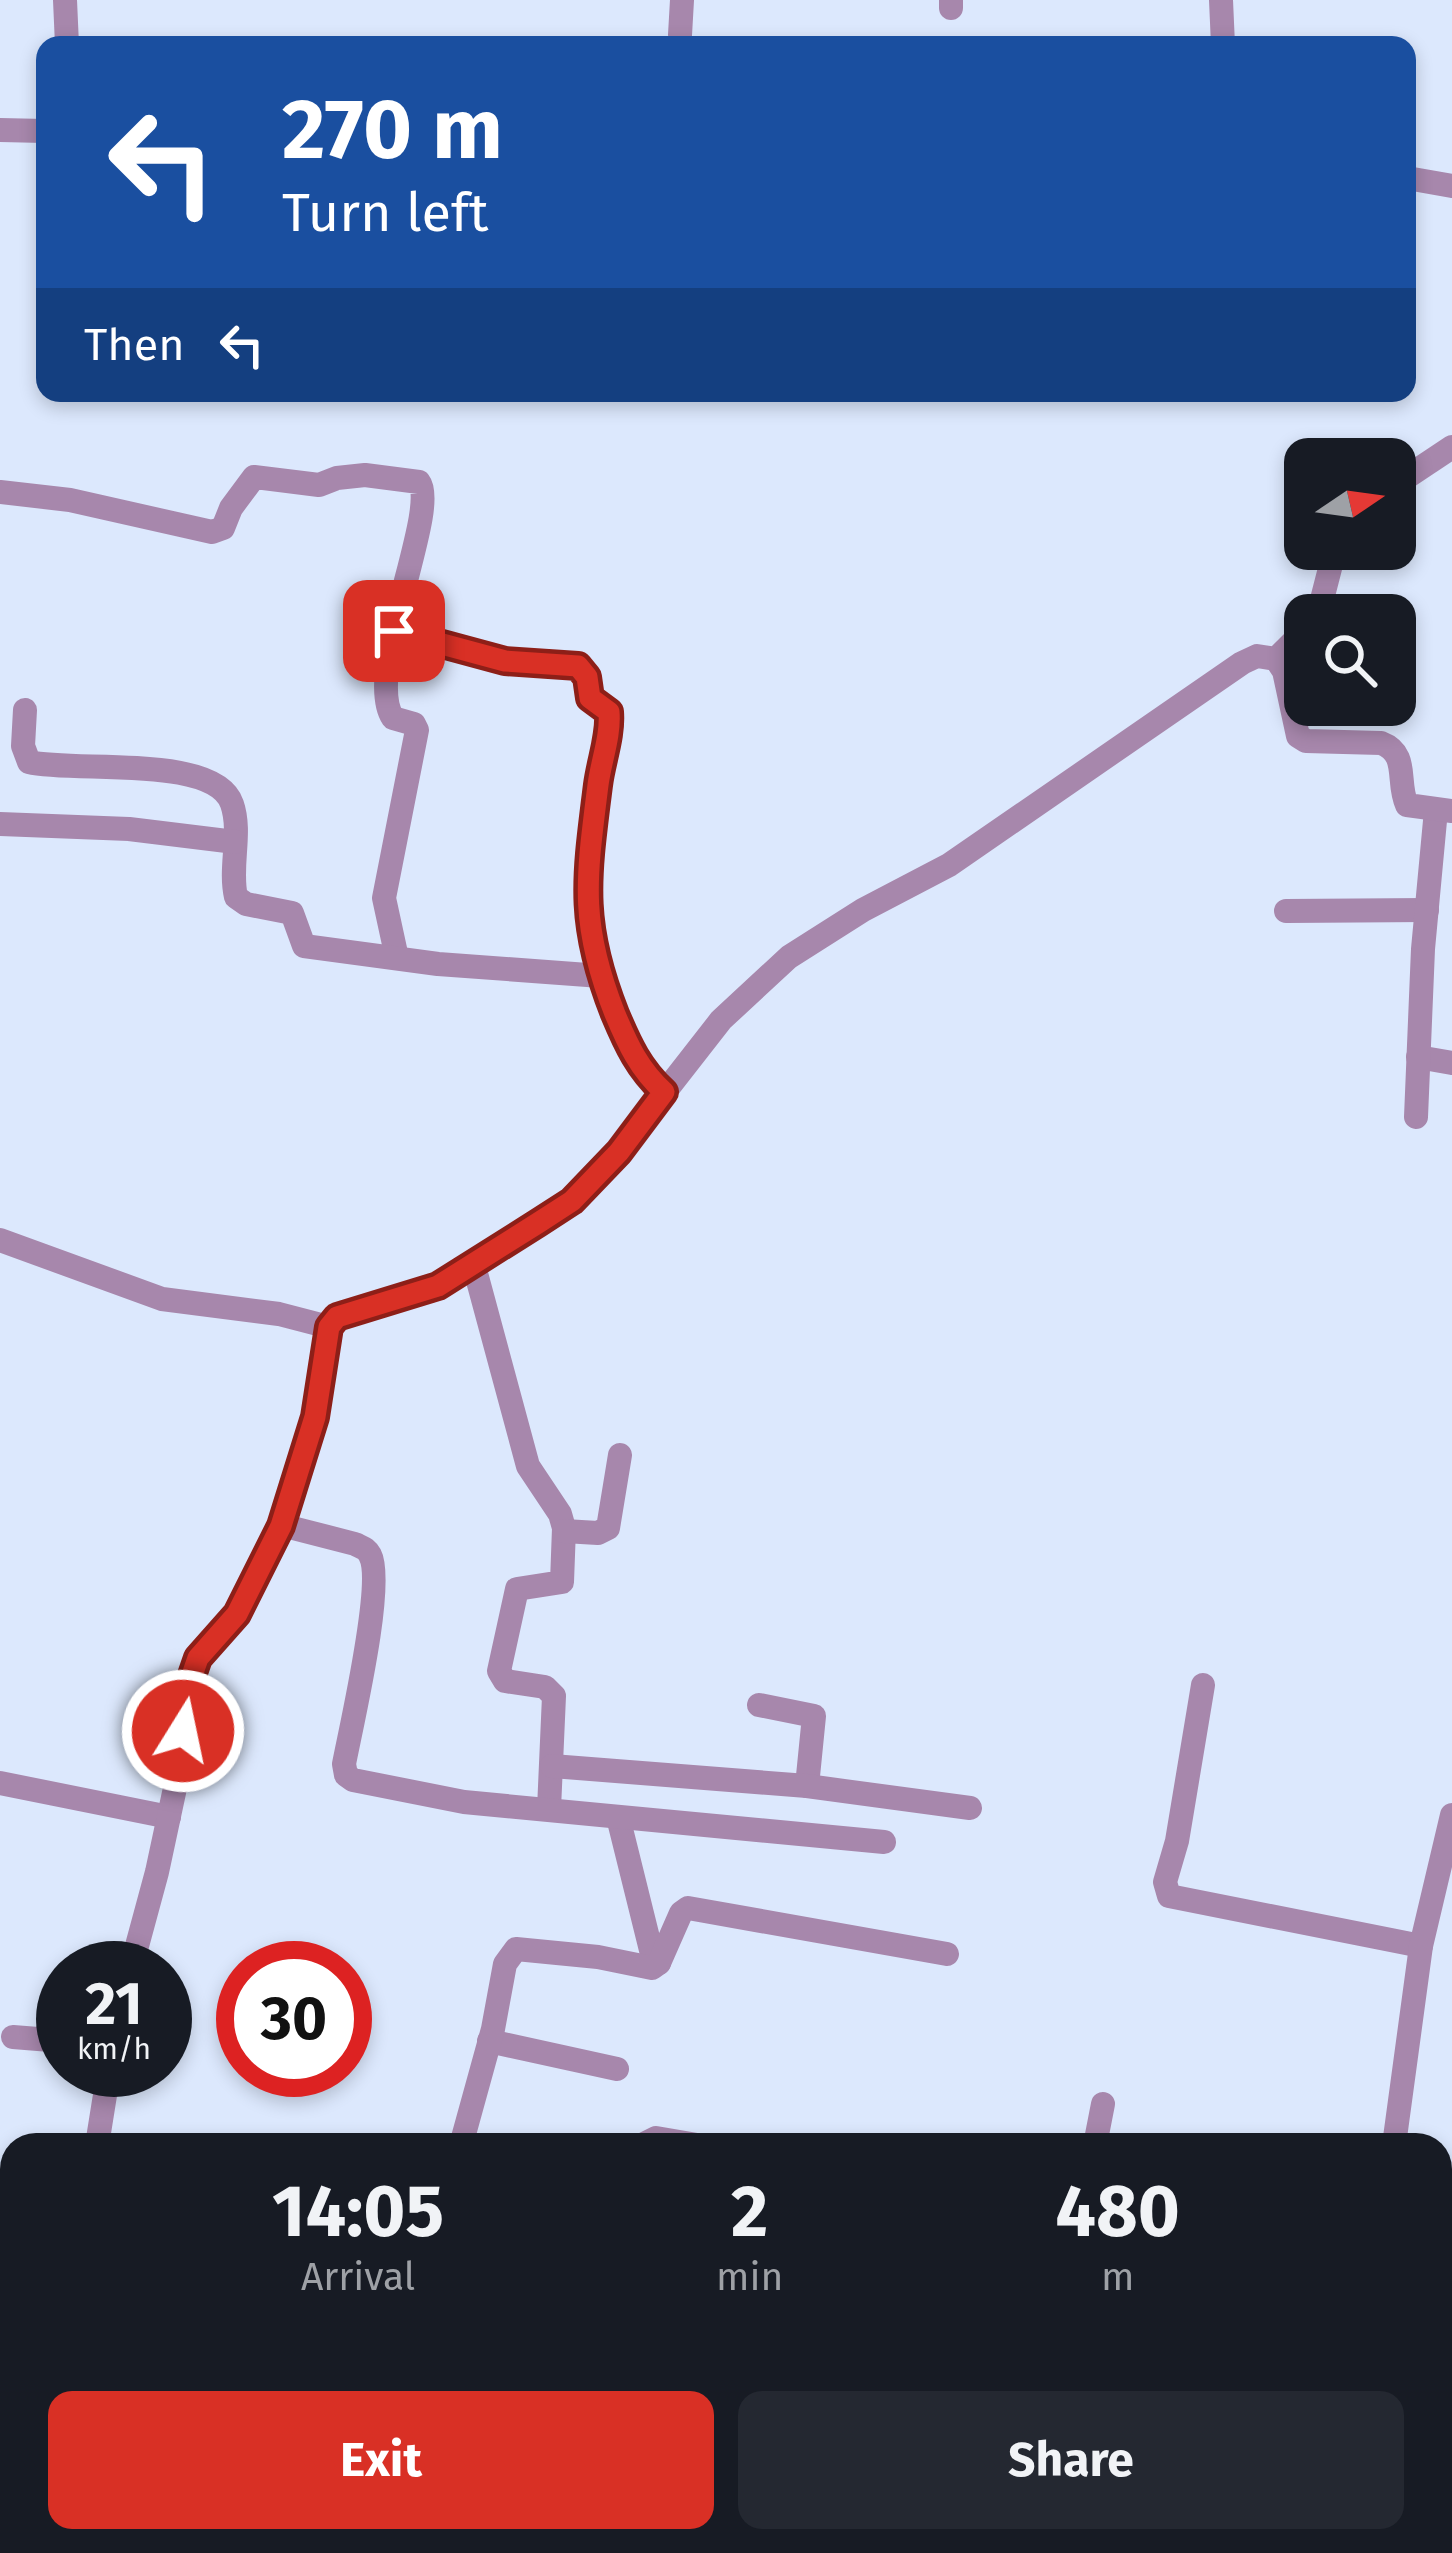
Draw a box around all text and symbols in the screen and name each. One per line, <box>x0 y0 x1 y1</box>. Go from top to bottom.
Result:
text: 270 m <box>282 79 503 180</box>
icon: left <box>84 84 240 240</box>
text: Turn left <box>282 181 489 245</box>
icon: left <box>209 312 275 378</box>
text: Then <box>84 318 185 372</box>
north arrow <box>1284 438 1416 570</box>
map controls <box>1284 438 1416 726</box>
pin <box>343 580 445 682</box>
button: search <box>1284 594 1416 726</box>
icon: arrive <box>361 598 427 664</box>
position arrow <box>120 1668 246 1794</box>
speed limit sign: 30 <box>216 1941 372 2097</box>
text: 21 <box>85 1968 143 2040</box>
text: km/h <box>77 2031 151 2067</box>
text: 14:05 <box>272 2169 444 2255</box>
text: 2 <box>731 2169 768 2255</box>
text: 480 <box>1055 2169 1180 2255</box>
text: Arrival <box>301 2254 415 2300</box>
text: min <box>716 2254 783 2300</box>
text: m <box>1101 2254 1134 2300</box>
button: Exit <box>48 2391 714 2529</box>
button: Share <box>738 2391 1404 2529</box>

